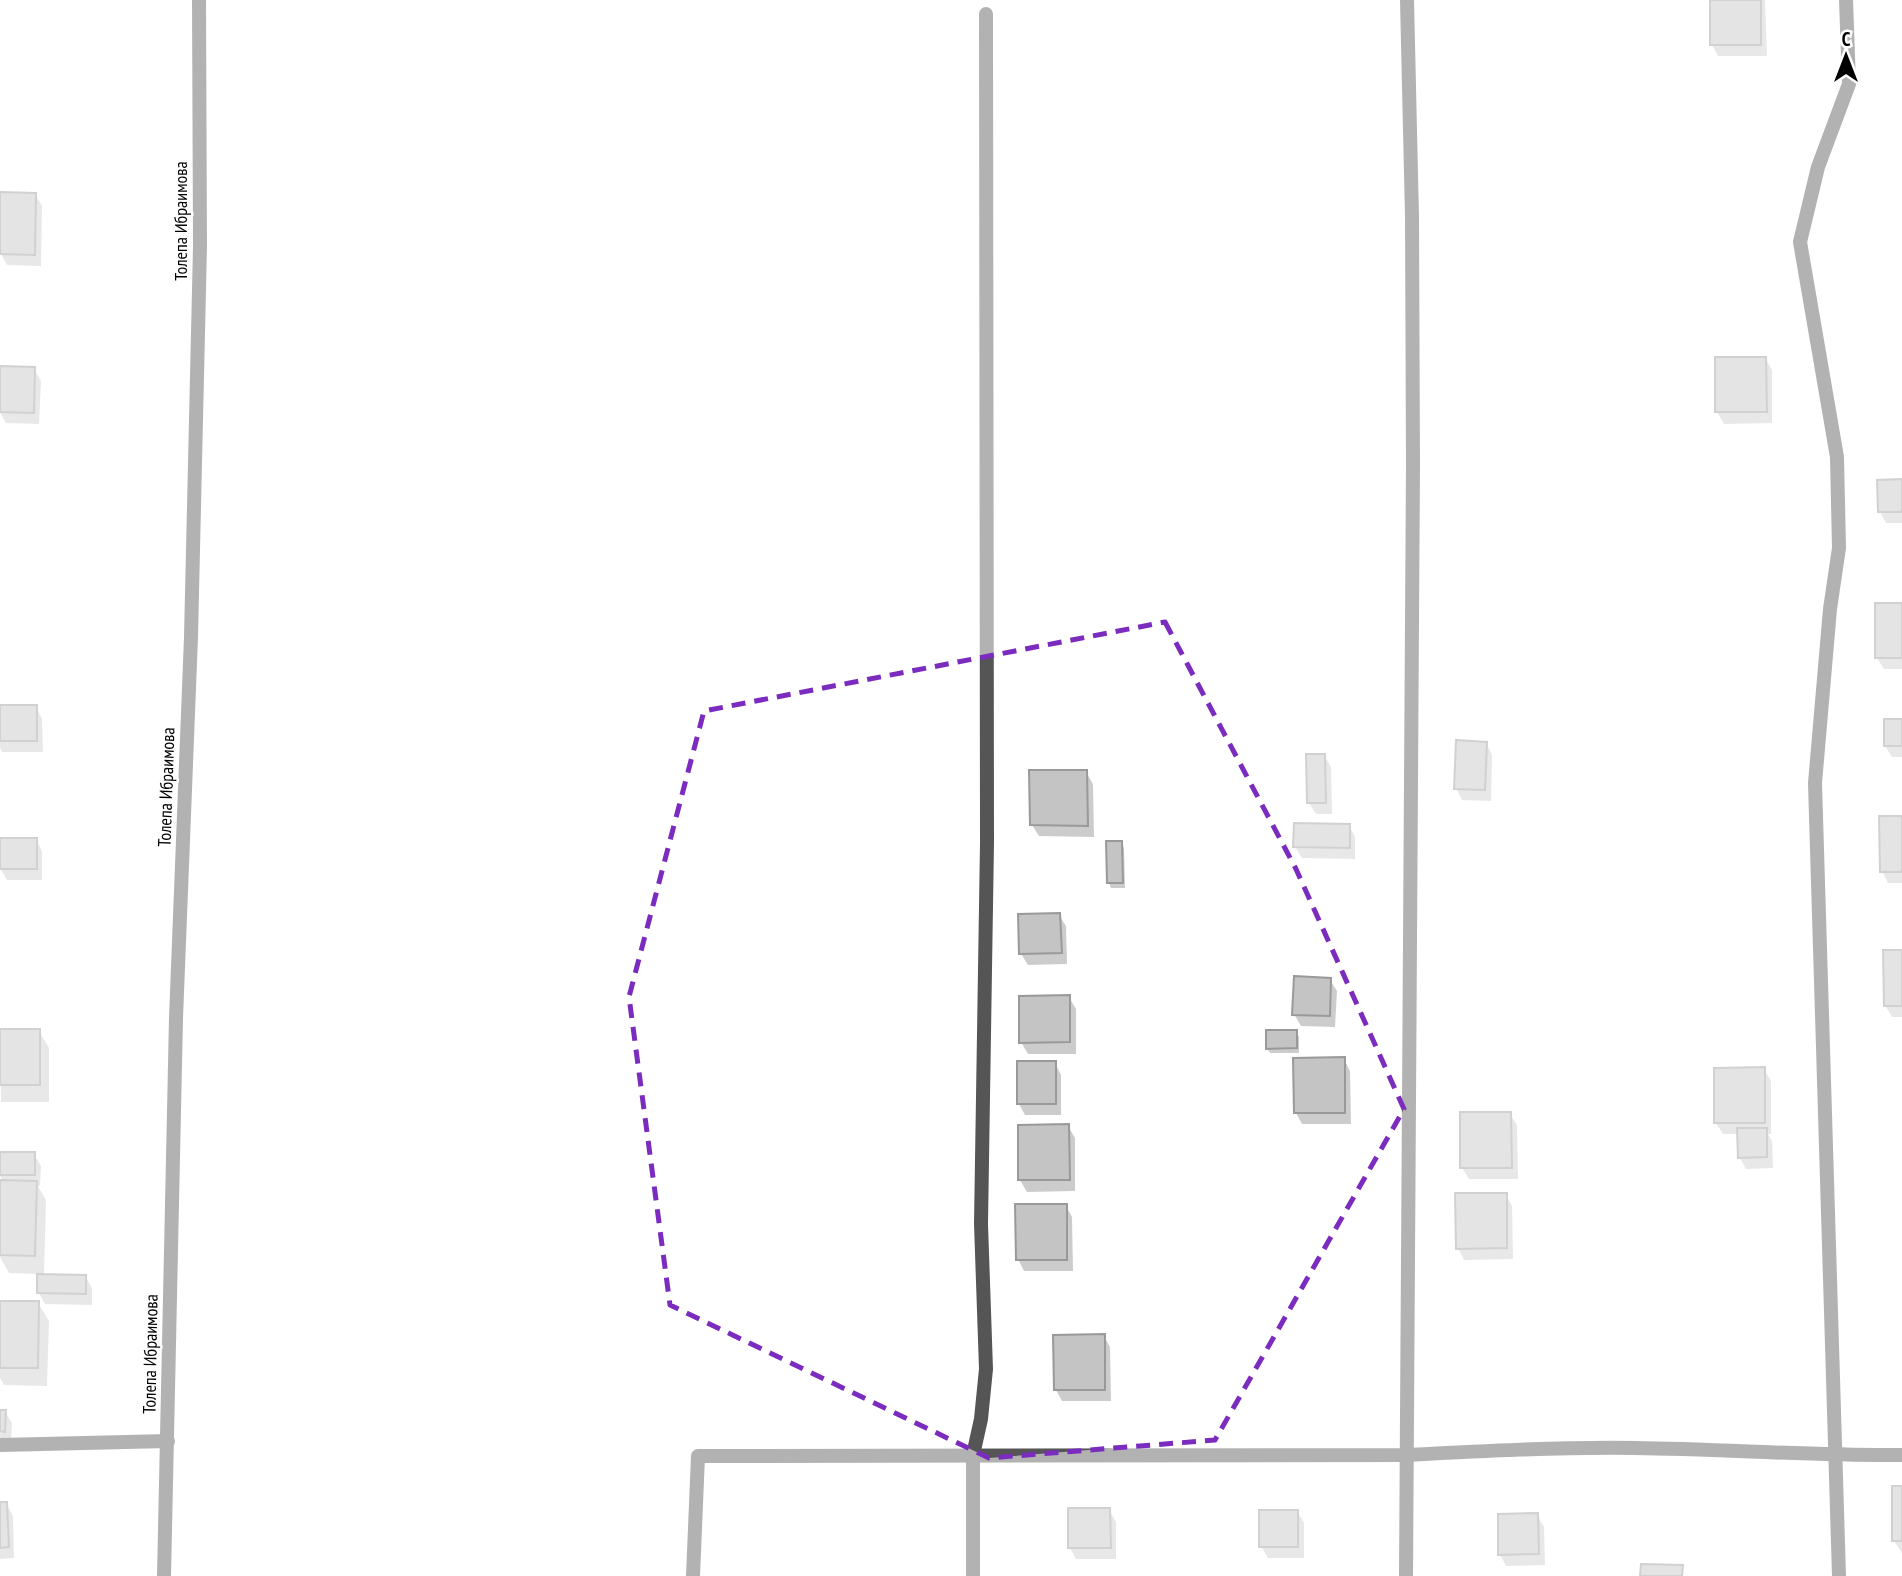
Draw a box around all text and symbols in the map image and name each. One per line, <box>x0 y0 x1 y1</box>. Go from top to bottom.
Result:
north arrow <box>1811 21 1881 91</box>
text: С <box>1842 27 1851 51</box>
street label: Толепа Ибраимова <box>169 161 192 281</box>
street label: Толепа Ибраимова <box>152 727 180 847</box>
street label: Толепа Ибраимова <box>137 1294 163 1414</box>

